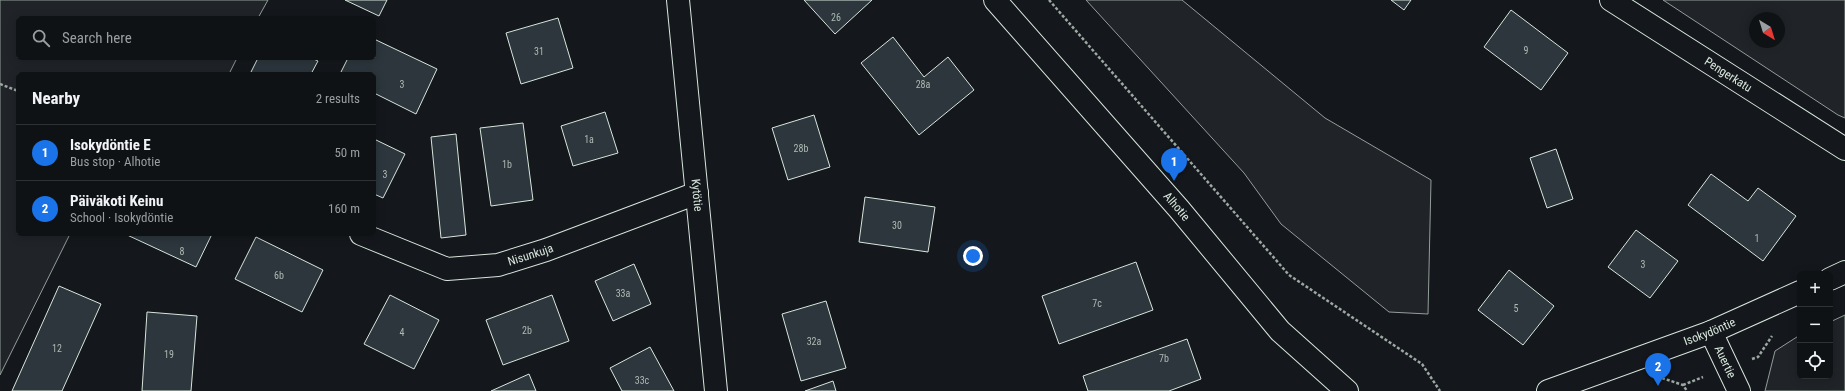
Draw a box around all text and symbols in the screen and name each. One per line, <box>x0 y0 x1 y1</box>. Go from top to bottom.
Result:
house number: 26 <box>831 12 841 23</box>
north arrow <box>1749 12 1785 48</box>
search box <box>16 16 376 60</box>
icon: search <box>30 27 52 49</box>
text: Search here <box>62 29 132 47</box>
house number: 9 <box>1524 45 1529 56</box>
house number: 31 <box>534 46 544 57</box>
street label: Pengerkatu <box>1702 54 1755 95</box>
house number: 3 <box>400 79 405 90</box>
house number: 28a <box>916 79 931 90</box>
text: Nearby <box>32 88 80 108</box>
text: 2 results <box>316 91 360 106</box>
house number: 1a <box>584 134 594 145</box>
text: Isokydöntie E <box>70 136 151 154</box>
house number: 28b <box>794 143 808 154</box>
text: 1 <box>42 145 48 160</box>
text: 50 m <box>334 145 360 160</box>
pin: 1 <box>1161 148 1187 181</box>
text: Bus stop · Alhotie <box>70 154 160 169</box>
house number: 1b <box>502 159 512 170</box>
house number: 3 <box>383 169 388 180</box>
street label: Kytötie <box>688 178 706 212</box>
street label: Alhotie <box>1160 189 1193 224</box>
text: Päiväkoti Keinu <box>70 192 163 210</box>
text: 2 <box>42 201 48 216</box>
text: 160 m <box>328 201 360 216</box>
text: School · Isokydöntie <box>70 210 173 225</box>
house number: 30 <box>892 220 902 231</box>
house number: 1 <box>1755 233 1759 244</box>
street label: Nisunkuja <box>506 241 555 269</box>
house number: 8 <box>180 246 185 257</box>
your location <box>963 246 983 266</box>
house number: 3 <box>1641 259 1646 270</box>
house number: 6b <box>274 270 284 281</box>
map controls <box>1797 271 1833 379</box>
button: + <box>1797 271 1833 307</box>
house number: 33a <box>616 288 631 299</box>
house number: 7c <box>1092 298 1102 309</box>
house number: 5 <box>1514 303 1519 314</box>
button: − <box>1797 307 1833 343</box>
street label: Isokydöntie <box>1682 315 1738 348</box>
house number: 2b <box>522 325 532 336</box>
house number: 4 <box>400 327 405 338</box>
house number: 32a <box>807 336 822 347</box>
house number: 12 <box>52 343 62 354</box>
street label: Auertie <box>1711 343 1739 381</box>
button: locate <box>1797 343 1833 379</box>
house number: 19 <box>164 349 174 360</box>
house number: 7b <box>1159 353 1169 364</box>
pin: 2 <box>1645 353 1671 386</box>
house number: 33c <box>635 375 650 386</box>

